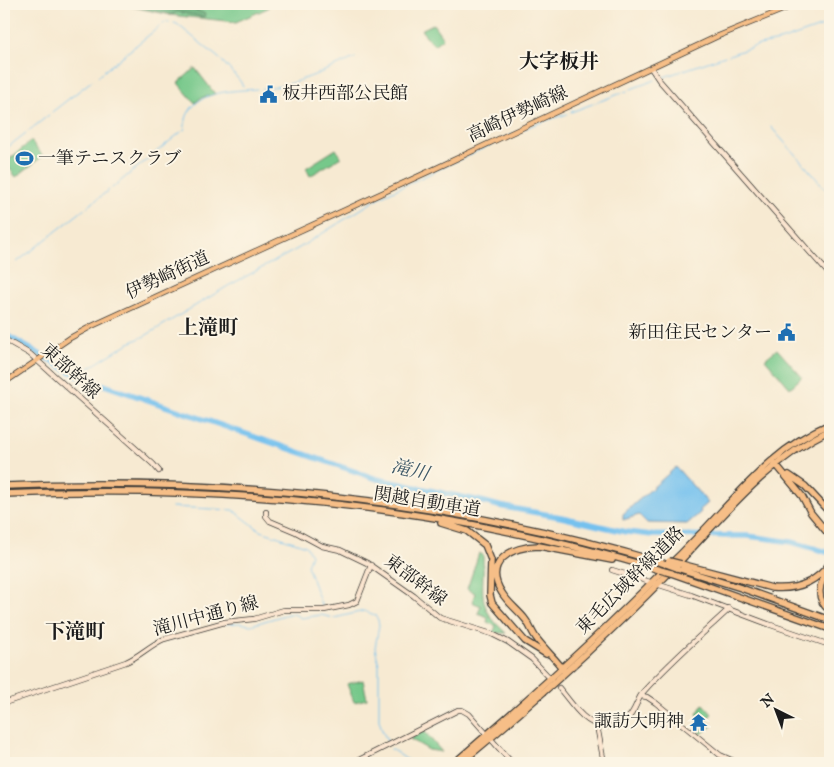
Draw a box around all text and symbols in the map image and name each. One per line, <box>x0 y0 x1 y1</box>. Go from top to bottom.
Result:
district label: 大字板井 <box>519 50 599 75</box>
street label: 高崎伊勢崎線 <box>464 82 572 148</box>
place label: 板井西部公民館 <box>282 83 408 106</box>
public building icon: 板井西部公民館 <box>258 84 278 104</box>
place label: 一筆テニスクラブ <box>38 148 181 171</box>
sports icon: 一筆テニスクラブ <box>14 149 34 169</box>
street label: 伊勢崎街道 <box>122 247 214 305</box>
district label: 上滝町 <box>178 316 239 341</box>
place label: 新田住民センター <box>629 322 772 345</box>
public building icon: 新田住民センター <box>776 323 796 343</box>
street label: 東部幹線 <box>36 339 104 405</box>
water label: 滝川 <box>389 455 433 488</box>
street label: 関越自動車道 <box>372 483 482 523</box>
street label: 東毛広域幹線道路 <box>572 522 690 640</box>
street label: 東部幹線 <box>379 550 451 612</box>
street label: 滝川中通り線 <box>151 592 261 642</box>
district label: 下滝町 <box>45 620 106 645</box>
north arrow <box>752 684 802 734</box>
text: N <box>757 690 778 712</box>
place label: 諏訪大明神 <box>594 711 684 734</box>
temple icon: 諏訪大明神 <box>688 712 708 732</box>

